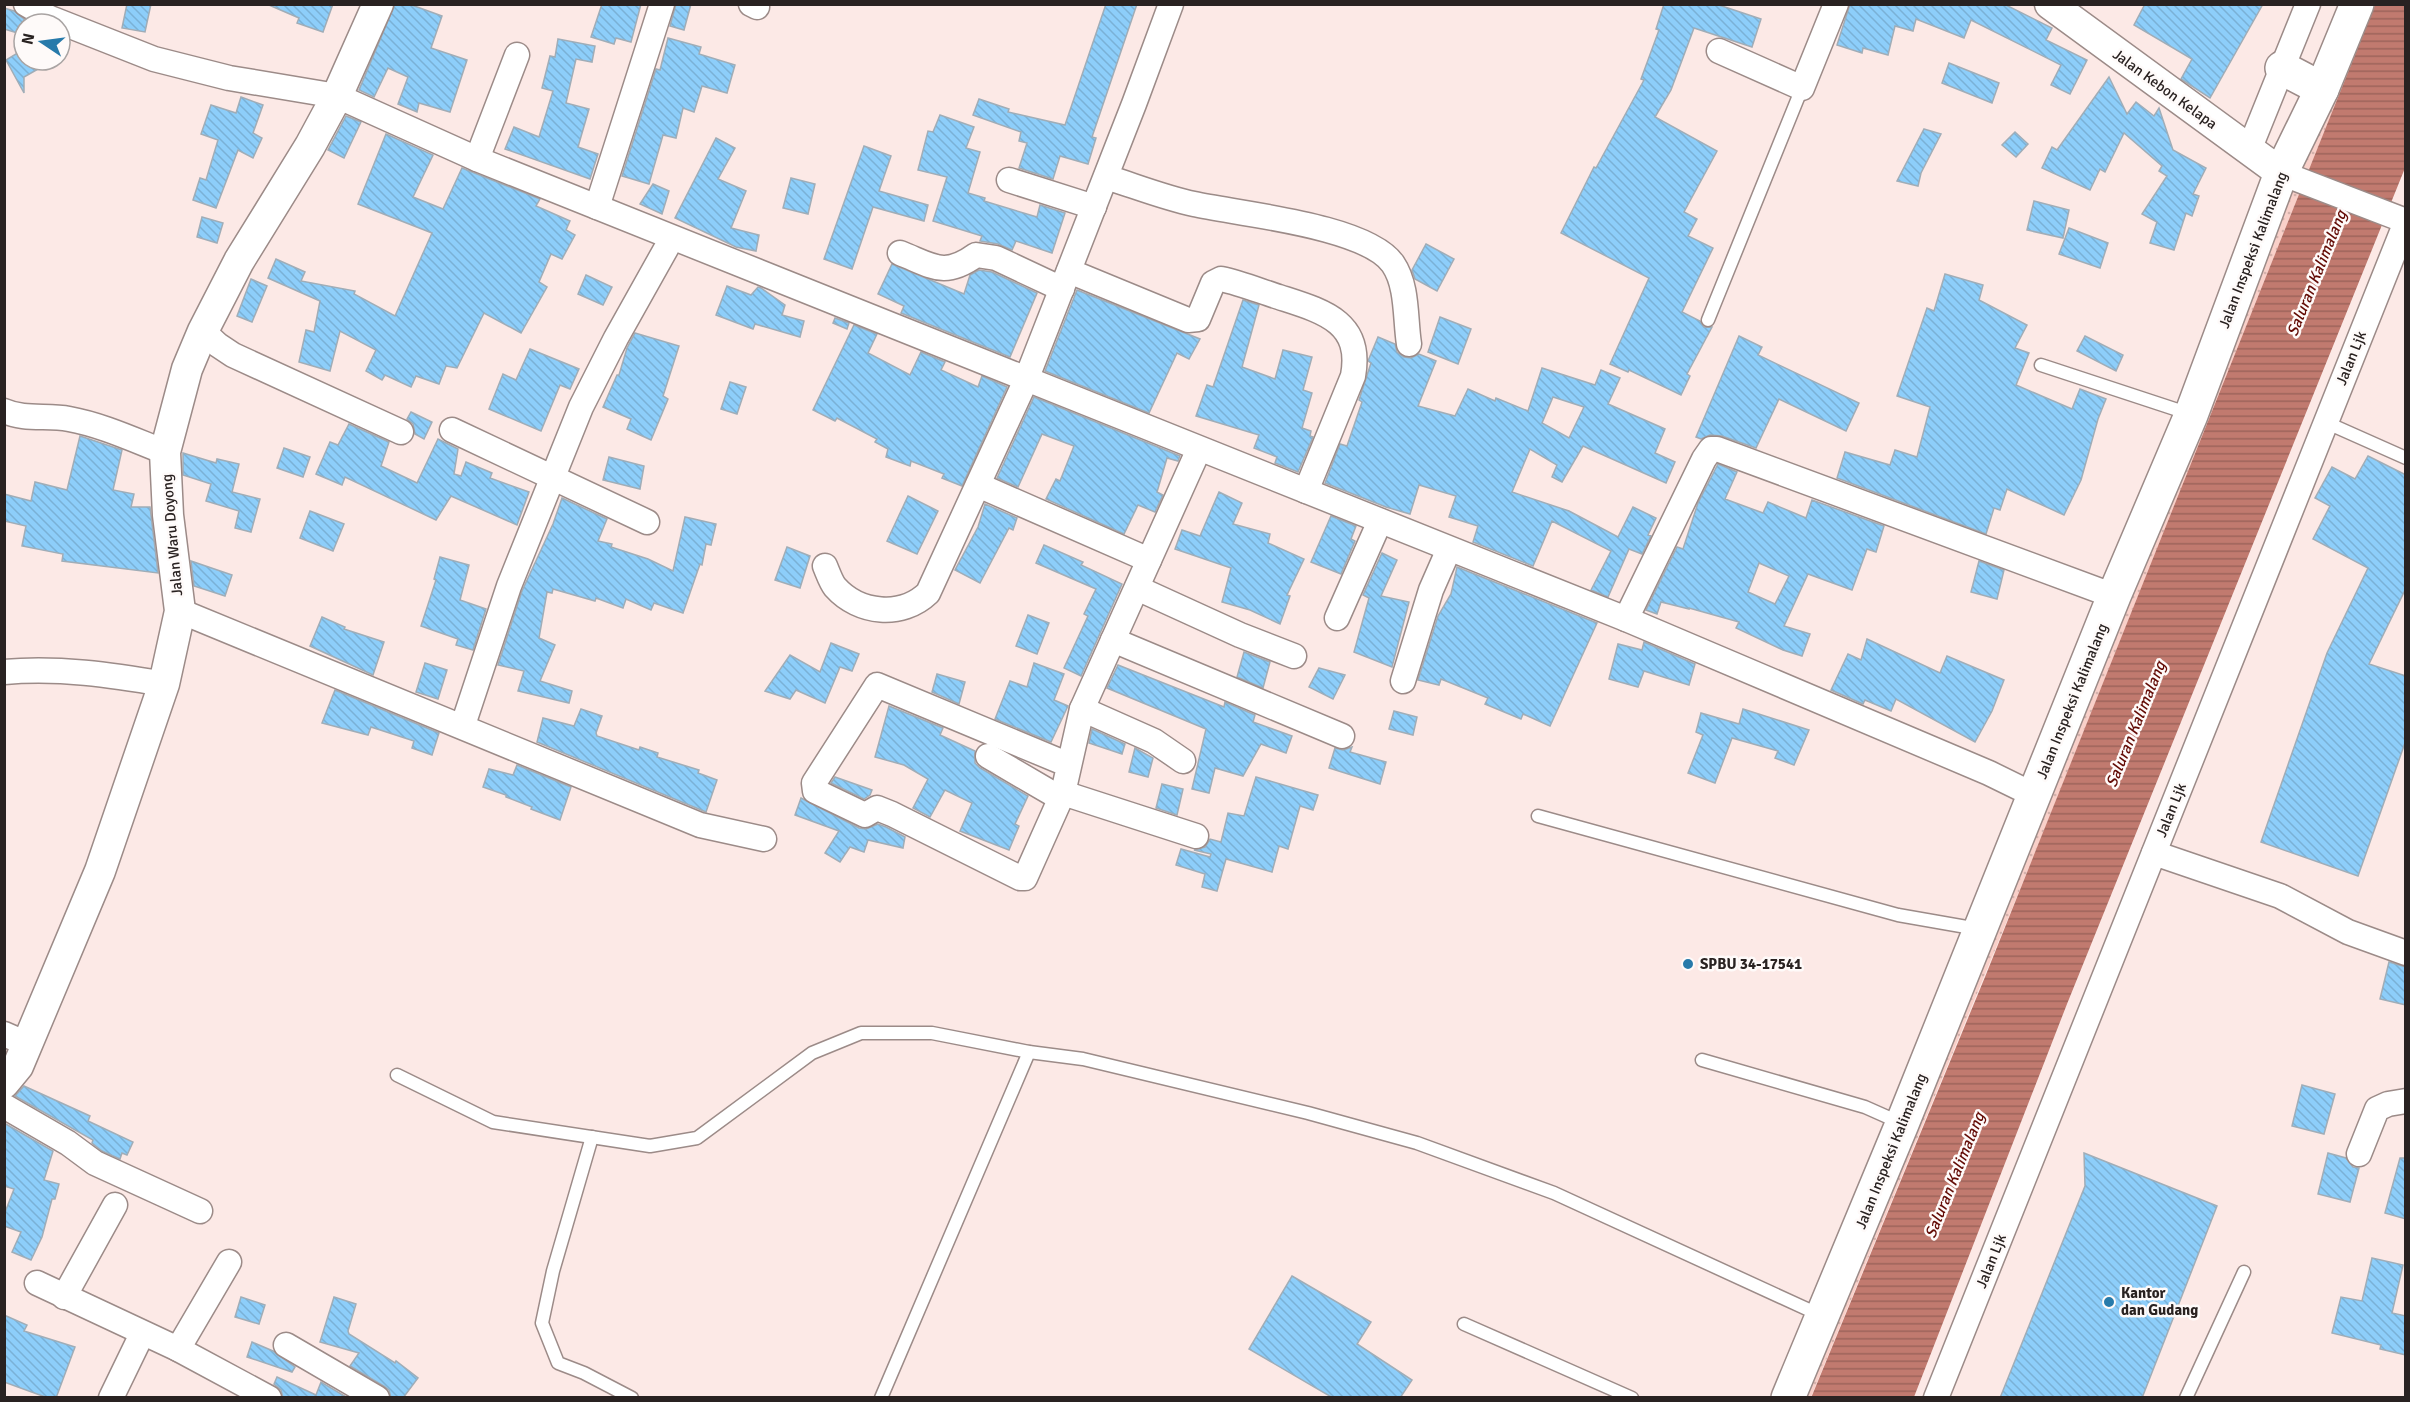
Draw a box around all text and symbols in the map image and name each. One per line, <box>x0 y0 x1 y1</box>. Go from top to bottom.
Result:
north arrow <box>12 12 72 72</box>
text: N <box>17 31 39 47</box>
street label: Jalan Kebon Kelapa <box>2109 45 2221 133</box>
street label: Jalan Inspeksi Kalimalang <box>2215 169 2291 331</box>
water label: Saluran Kalimalang <box>2283 206 2352 339</box>
street label: Jalan Ljk <box>2332 328 2370 388</box>
street label: Jalan Waru Doyong <box>158 473 186 597</box>
street label: Jalan Inspeksi Kalimalang <box>2033 621 2111 781</box>
water label: Saluran Kalimalang <box>2102 657 2171 790</box>
street label: Jalan Ljk <box>2152 780 2190 840</box>
place label: SPBU 34-17541 <box>1700 955 1802 973</box>
marker: SPBU 34-17541 <box>1681 957 1695 971</box>
street label: Jalan Inspeksi Kalimalang <box>1852 1071 1930 1231</box>
water label: Saluran Kalimalang <box>1921 1108 1990 1241</box>
street label: Jalan Ljk <box>1972 1231 2010 1291</box>
place label: Kantor dan Gudang <box>2121 1284 2198 1319</box>
marker: Kantor dan Gudang <box>2102 1295 2116 1309</box>

